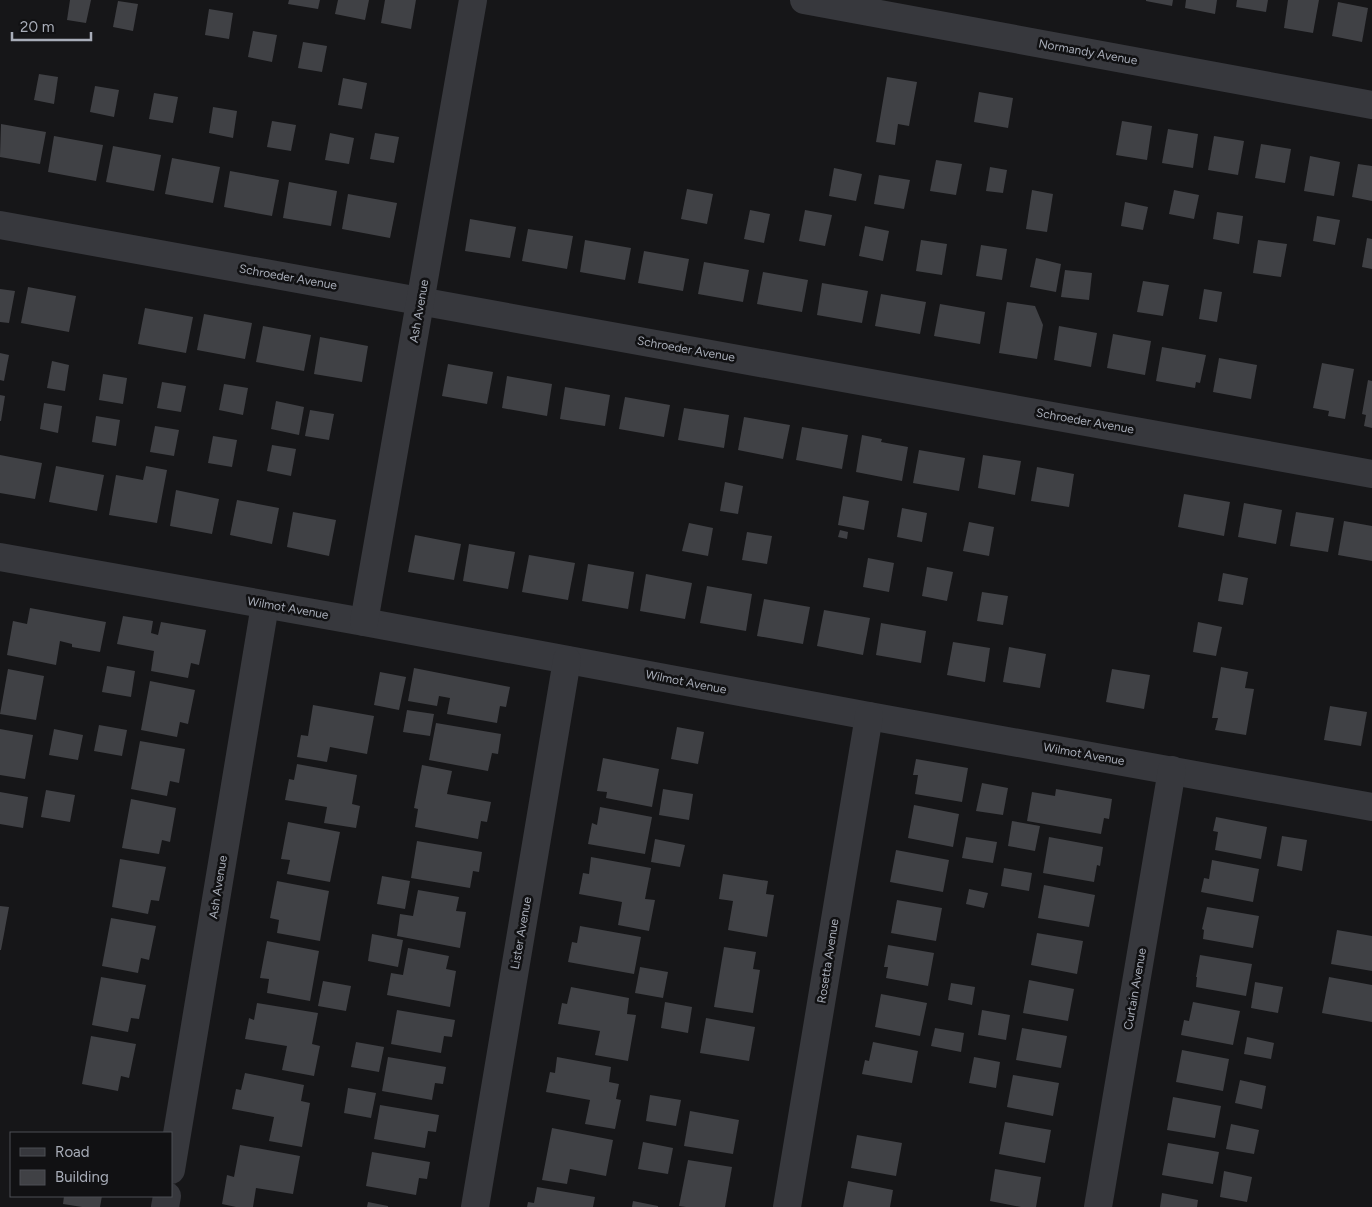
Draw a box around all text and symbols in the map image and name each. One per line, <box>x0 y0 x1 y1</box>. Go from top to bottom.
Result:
scale bar <box>12 10 91 42</box>
text: 20 m <box>20 18 54 36</box>
street label: Normandy Avenue <box>1037 36 1139 68</box>
street label: Schroeder Avenue <box>238 261 339 293</box>
street label: Ash Avenue <box>407 278 432 344</box>
street label: Schroeder Avenue <box>636 333 737 365</box>
street label: Schroeder Avenue <box>1035 405 1136 437</box>
street label: Wilmot Avenue <box>246 594 330 622</box>
street label: Wilmot Avenue <box>644 667 728 697</box>
street label: Wilmot Avenue <box>1042 740 1126 768</box>
street label: Ash Avenue <box>206 854 230 920</box>
street label: Lister Avenue <box>508 895 534 970</box>
street label: Rosetta Avenue <box>814 917 842 1004</box>
street label: Curtain Avenue <box>1121 946 1149 1031</box>
legend <box>10 1132 172 1197</box>
text: Road <box>55 1143 90 1161</box>
text: Building <box>55 1168 109 1186</box>

